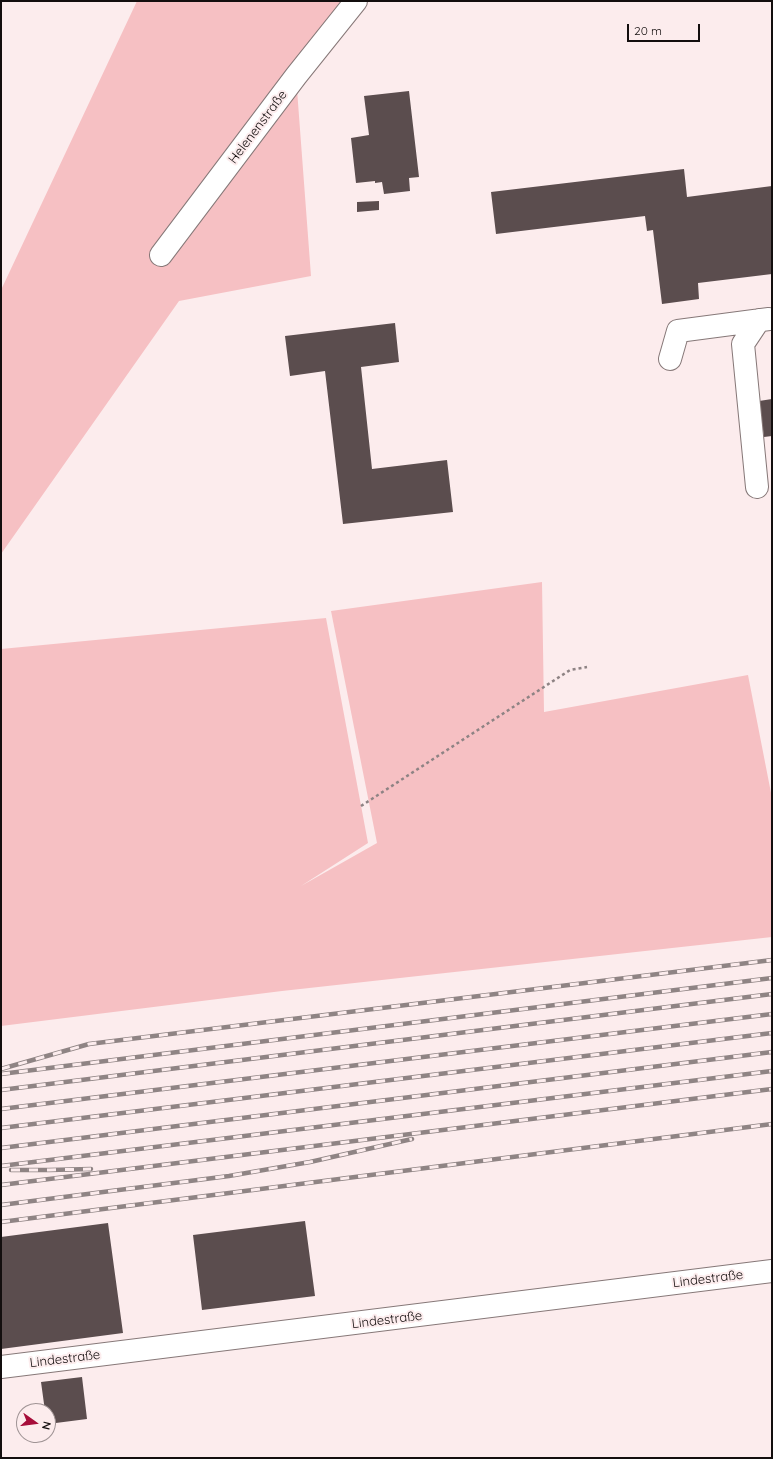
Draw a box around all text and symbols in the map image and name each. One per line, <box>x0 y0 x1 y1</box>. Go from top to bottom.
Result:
scale bar <box>629 16 702 42</box>
text: 20 m <box>634 23 662 38</box>
street label: Helenenstraße <box>225 87 291 167</box>
street label: Lindestraße <box>672 1267 744 1291</box>
street label: Lindestraße <box>351 1308 423 1332</box>
street label: Lindestraße <box>29 1347 101 1371</box>
north arrow <box>16 1403 56 1443</box>
text: N <box>39 1420 54 1431</box>

